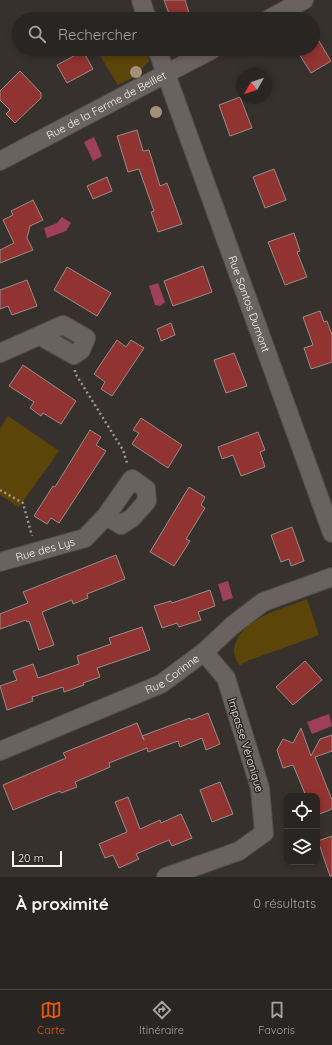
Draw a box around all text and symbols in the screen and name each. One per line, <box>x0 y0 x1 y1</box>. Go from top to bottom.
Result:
search box <box>12 12 320 56</box>
icon: search <box>26 23 48 45</box>
text: Rechercher <box>58 25 137 44</box>
street label: Rue de la Ferme de Beillet <box>44 68 169 142</box>
north arrow <box>236 68 272 104</box>
street label: Rue Santos Dumont <box>225 254 273 354</box>
street label: Rue des Lys <box>14 534 76 564</box>
street label: Rue Corinne <box>143 651 202 697</box>
street label: Impasse Véronique <box>225 696 267 794</box>
map controls <box>284 793 320 865</box>
button: locate <box>284 793 320 829</box>
button: layers <box>284 829 320 865</box>
scale bar <box>12 849 62 868</box>
text: 20 m <box>18 851 44 865</box>
text: À proximité <box>16 893 109 914</box>
text: 0 résultats <box>253 895 316 911</box>
tab: Carte <box>37 999 65 1037</box>
tab: Itinéraire <box>139 999 184 1037</box>
tab: Favoris <box>258 999 295 1037</box>

